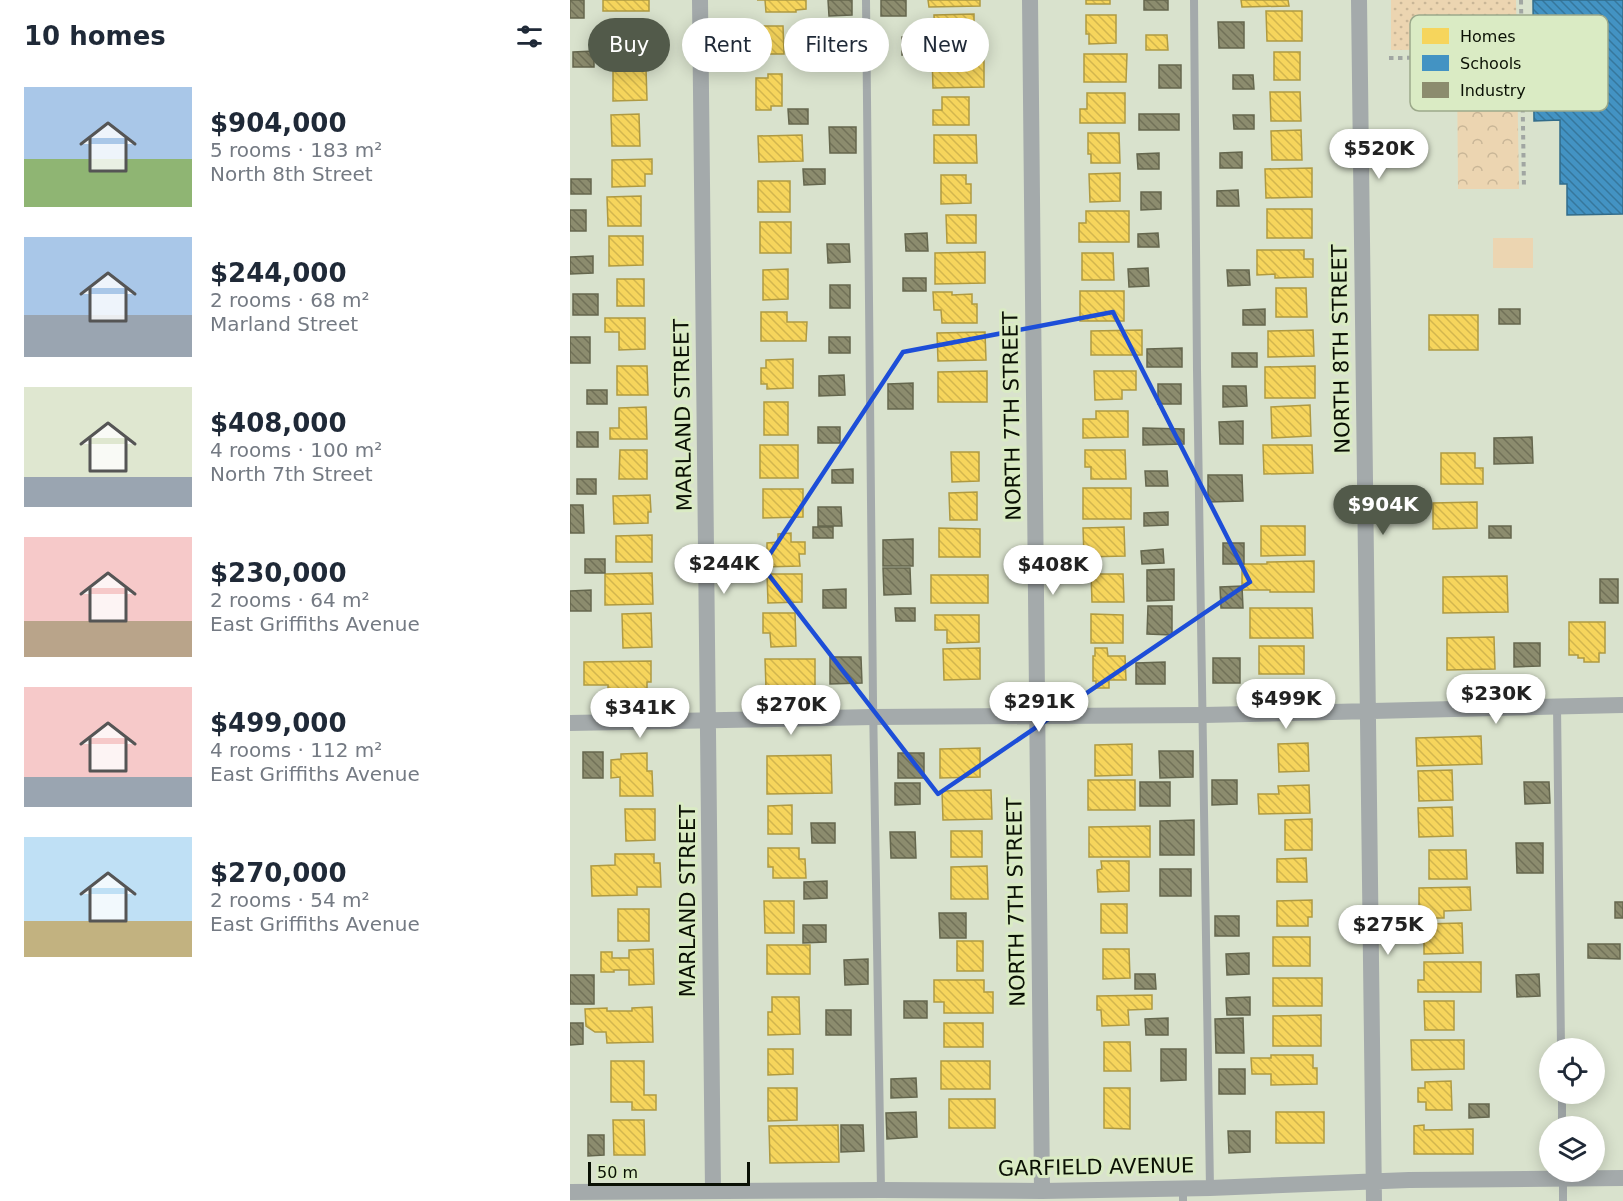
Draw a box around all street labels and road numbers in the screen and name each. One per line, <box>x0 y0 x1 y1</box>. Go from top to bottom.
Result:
street label: NORTH 8TH STREET <box>1327 244 1355 454</box>
street label: NORTH 7TH STREET <box>998 311 1026 521</box>
street label: MARLAND STREET <box>669 318 697 511</box>
street label: NORTH 7TH STREET <box>1002 797 1030 1007</box>
street label: MARLAND STREET <box>676 805 700 997</box>
street label: GARFIELD AVENUE <box>998 1153 1194 1181</box>

